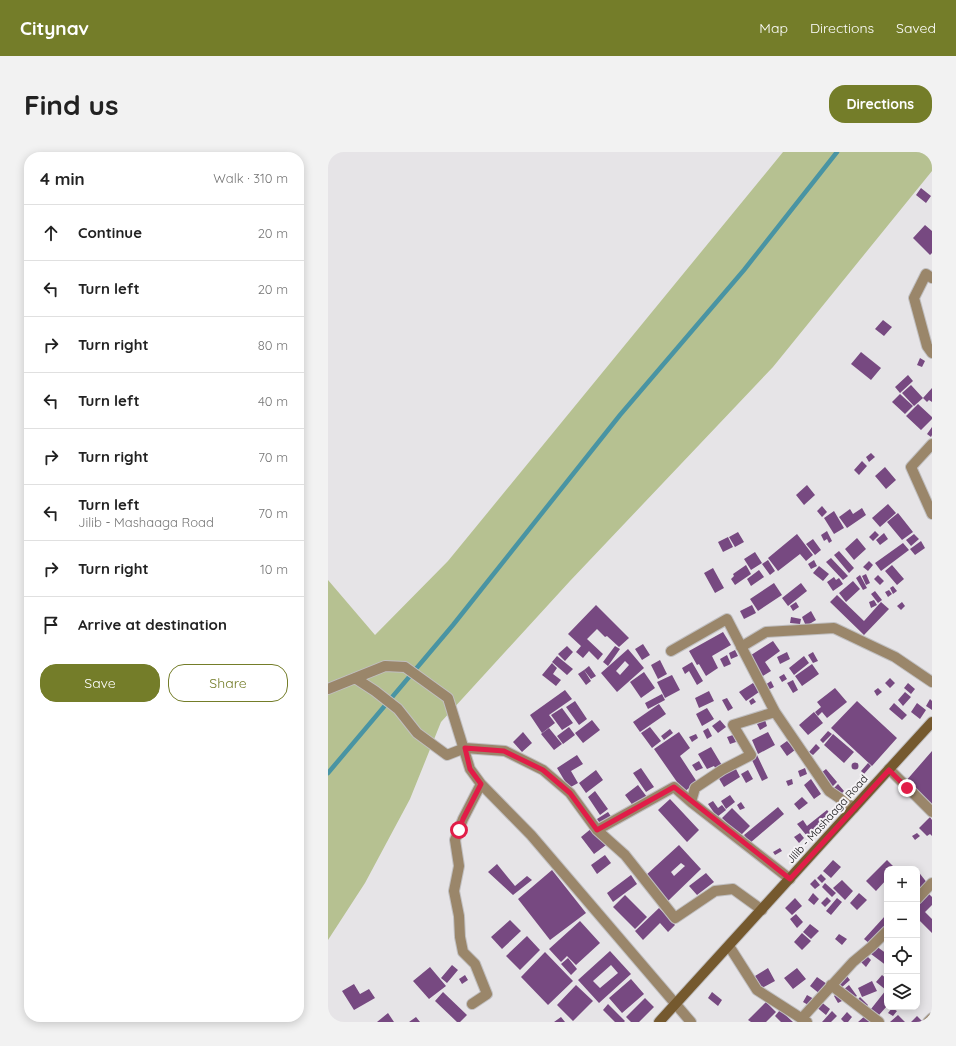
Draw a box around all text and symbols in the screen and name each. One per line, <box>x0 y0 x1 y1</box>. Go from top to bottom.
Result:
text: Citynav <box>20 16 89 40</box>
text: Map <box>759 19 788 37</box>
text: Directions <box>810 19 874 37</box>
text: Saved <box>896 19 936 37</box>
button: Directions <box>829 85 932 123</box>
text: Find us <box>24 87 118 122</box>
text: 4 min <box>40 168 85 189</box>
text: Walk · 310 m <box>213 170 288 186</box>
icon: ahead <box>40 222 62 244</box>
text: Continue <box>78 223 142 242</box>
text: 20 m <box>258 225 288 241</box>
icon: left <box>40 278 62 300</box>
text: Turn left <box>78 279 140 298</box>
text: 20 m <box>258 281 288 297</box>
icon: right <box>40 334 62 356</box>
text: Turn right <box>78 335 149 354</box>
text: 80 m <box>258 337 288 353</box>
icon: left <box>40 390 62 412</box>
text: Turn left <box>78 391 140 410</box>
text: 40 m <box>258 393 288 409</box>
icon: right <box>40 446 62 468</box>
text: Turn right <box>78 447 149 466</box>
text: 70 m <box>258 449 288 465</box>
text: Turn left <box>78 495 140 514</box>
icon: left <box>40 502 62 524</box>
text: 70 m <box>258 505 288 521</box>
text: Jilib - Mashaaga Road <box>78 514 214 530</box>
icon: right <box>40 558 62 580</box>
text: Turn right <box>78 559 149 578</box>
text: 10 m <box>260 561 288 577</box>
icon: arrive <box>40 614 62 636</box>
text: Arrive at destination <box>78 615 227 634</box>
button: Save <box>40 664 160 702</box>
button: Share <box>168 664 288 702</box>
street label: Jilib - Mashaaga Road <box>783 772 871 866</box>
route end <box>898 779 916 797</box>
route start <box>450 821 468 839</box>
map controls <box>884 866 920 1010</box>
button: + <box>884 866 920 902</box>
button: − <box>884 902 920 938</box>
button: locate <box>884 938 920 974</box>
button: layers <box>884 974 920 1010</box>

